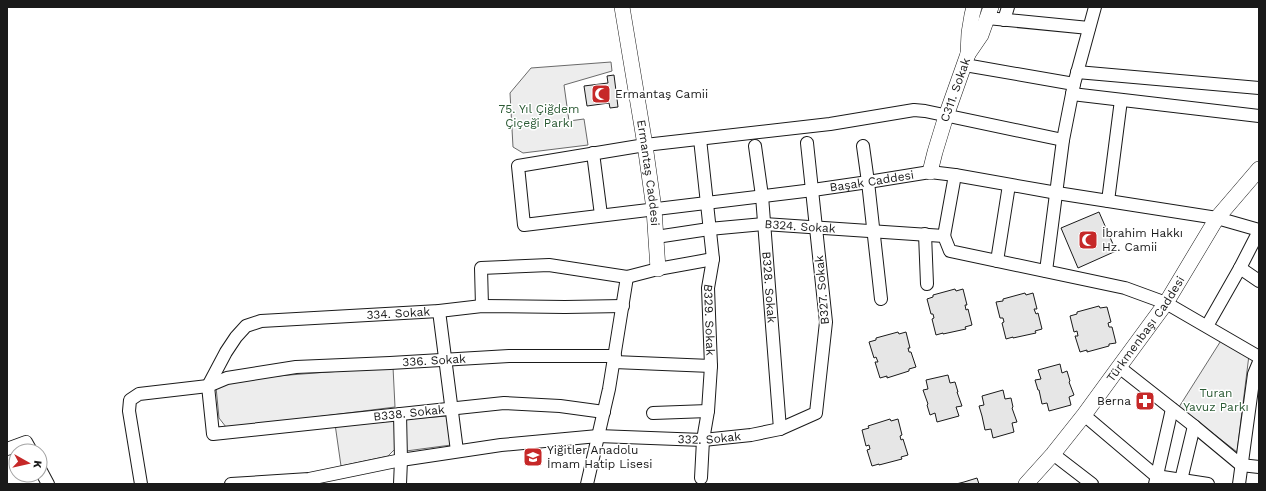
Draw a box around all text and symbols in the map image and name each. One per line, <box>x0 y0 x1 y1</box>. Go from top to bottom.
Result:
street label: C311. Sokak <box>938 56 973 124</box>
mosque icon: Ermantaş Camii <box>590 83 612 105</box>
place label: Ermantaş Camii <box>615 87 708 101</box>
park label: 75. Yıl Çiğdem Çiçeği Parkı <box>499 102 579 130</box>
street label: Ermantaş Caddesi <box>634 119 662 226</box>
street label: Başak Caddesi <box>829 168 915 194</box>
street label: B324. Sokak <box>764 217 836 236</box>
place label: İbrahim Hakkı Hz. Camii <box>1102 226 1183 254</box>
mosque icon: İbrahim Hakkı Hz. Camii <box>1077 229 1099 251</box>
street label: B328. Sokak <box>759 251 779 324</box>
street label: B327. Sokak <box>812 255 832 325</box>
street label: Türkmenbaşı Caddesi <box>1104 274 1187 384</box>
street label: B329. Sokak <box>700 283 718 356</box>
street label: 334. Sokak <box>366 305 431 322</box>
street label: 336. Sokak <box>402 352 466 369</box>
park label: Turan Yavuz Parkı <box>1183 386 1249 414</box>
pharmacy icon: Berna <box>1134 390 1156 412</box>
place label: Berna <box>1097 394 1131 408</box>
street label: B338. Sokak <box>373 402 446 424</box>
street label: 332. Sokak <box>677 429 742 447</box>
north arrow <box>8 443 48 483</box>
place label: Yiğitler Anadolu İmam Hatip Lisesi <box>547 443 653 471</box>
school or university icon: Yiğitler Anadolu İmam Hatip Lisesi <box>522 446 544 468</box>
text: K <box>30 460 44 469</box>

